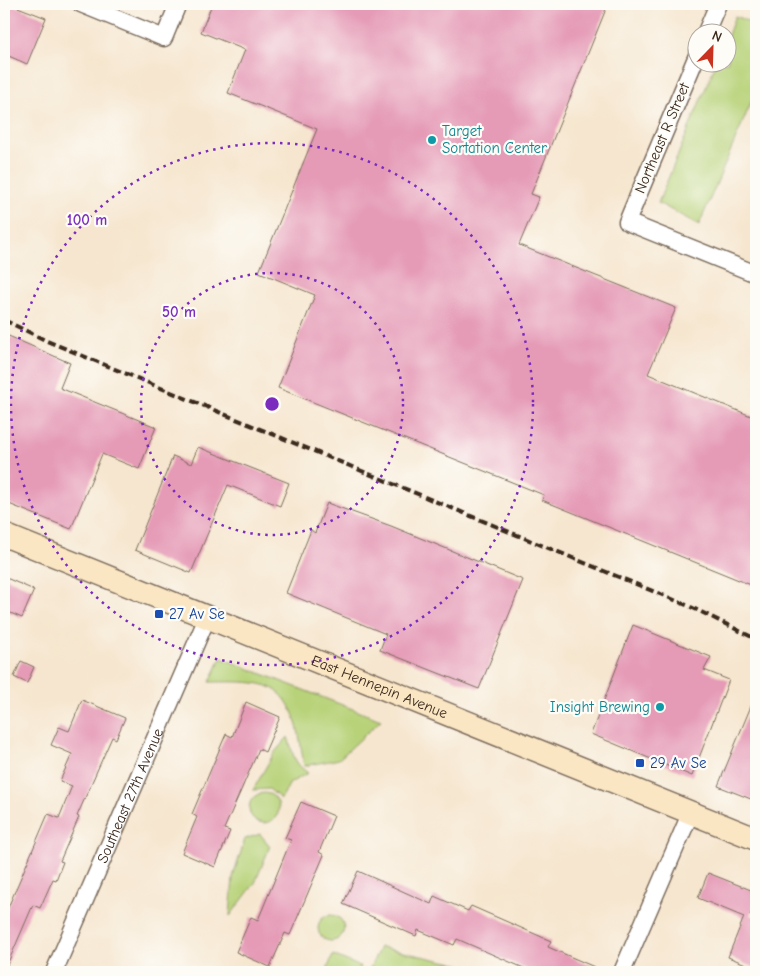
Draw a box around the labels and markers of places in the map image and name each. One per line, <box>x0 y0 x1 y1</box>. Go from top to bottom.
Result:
place label: Target Sortation Center <box>442 122 547 157</box>
marker: Target Sortation Center <box>426 134 438 146</box>
centre of rings <box>263 395 281 413</box>
place label: 27 Av Se <box>169 605 225 623</box>
marker: 27 Av Se <box>153 608 165 620</box>
place label: Insight Brewing <box>550 698 650 716</box>
marker: Insight Brewing <box>654 701 666 713</box>
place label: 29 Av Se <box>650 754 707 772</box>
marker: 29 Av Se <box>634 757 646 769</box>

